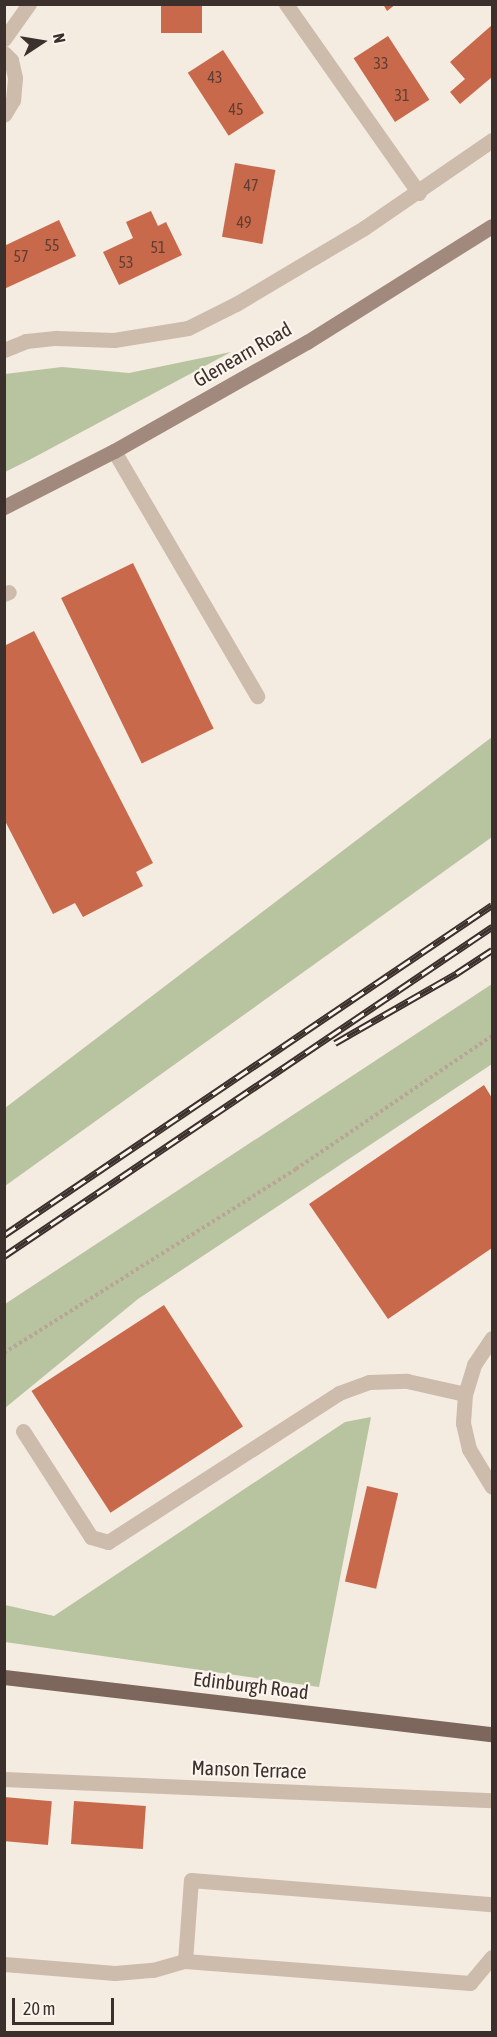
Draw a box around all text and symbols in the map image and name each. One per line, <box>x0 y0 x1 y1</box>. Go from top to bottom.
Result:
north arrow <box>12 12 72 72</box>
text: N <box>50 32 69 45</box>
house number: 33 <box>373 53 389 73</box>
house number: 43 <box>207 67 223 87</box>
house number: 31 <box>394 85 410 105</box>
house number: 45 <box>228 99 244 119</box>
house number: 47 <box>243 175 259 195</box>
house number: 49 <box>236 212 252 232</box>
house number: 55 <box>44 235 60 255</box>
house number: 51 <box>150 237 166 257</box>
house number: 57 <box>13 246 29 266</box>
house number: 53 <box>118 252 134 272</box>
street label: Glenearn Road <box>189 316 295 392</box>
street label: Edinburgh Road <box>192 1666 310 1704</box>
street label: Manson Terrace <box>191 1755 307 1783</box>
scale bar <box>15 1986 117 2024</box>
text: 20 m <box>23 1998 55 2019</box>

